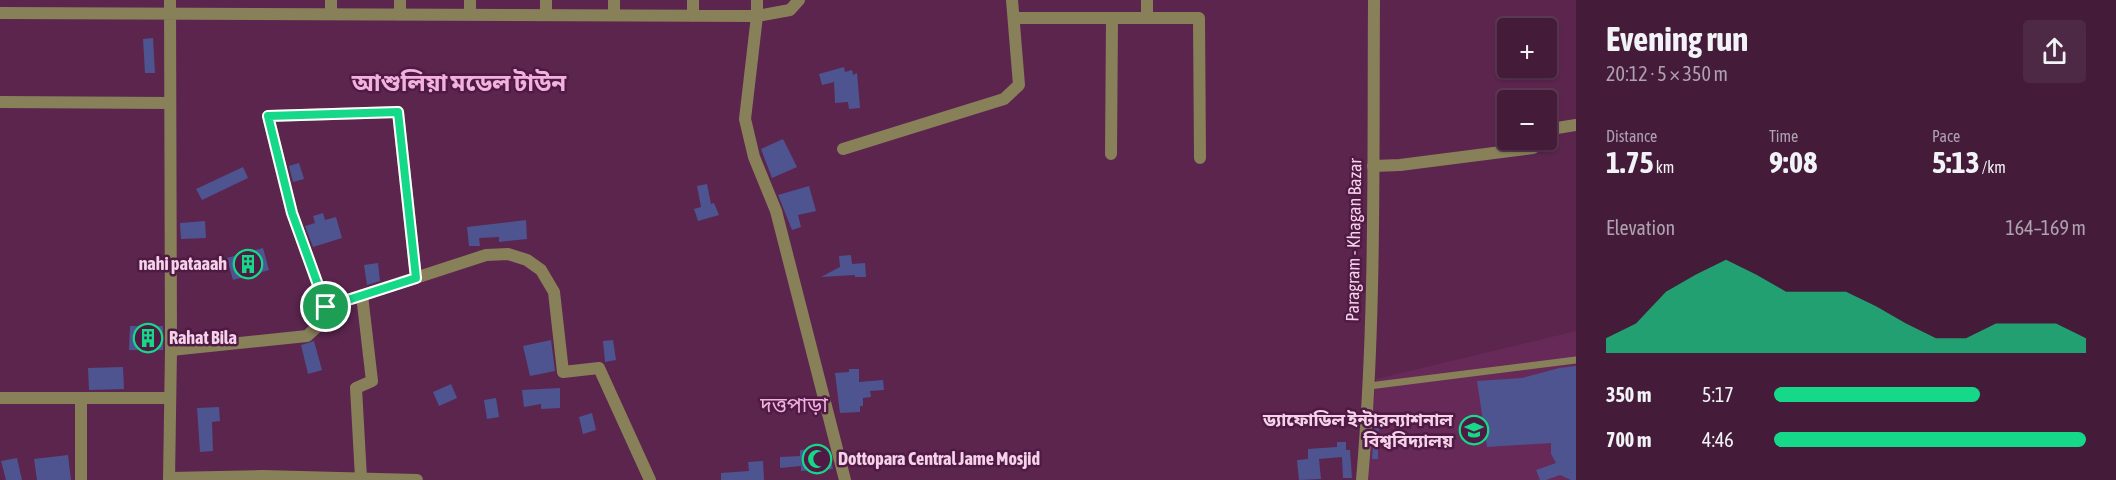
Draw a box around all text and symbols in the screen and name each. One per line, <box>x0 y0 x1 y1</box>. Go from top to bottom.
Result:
map controls <box>1497 18 1557 150</box>
button: + <box>1497 18 1557 78</box>
text: Evening run <box>1606 20 1748 58</box>
button: share <box>2023 20 2086 83</box>
text: 20:12 · 5 × 350 m <box>1606 62 1728 85</box>
district label: আশুলিয়া মডেল টাউন <box>351 69 567 96</box>
button: − <box>1497 90 1557 150</box>
text: Distance <box>1606 127 1657 145</box>
text: Time <box>1769 127 1798 145</box>
text: Pace <box>1932 127 1960 145</box>
text: 1.75 <box>1606 145 1654 179</box>
text: 9:08 <box>1769 145 1817 179</box>
text: 5:13 <box>1932 145 1980 179</box>
street label: Paragram - Khagan Bazar <box>1342 157 1365 322</box>
text: km <box>1654 158 1674 176</box>
text: /km <box>1980 158 2006 176</box>
text: Elevation <box>1606 216 1675 239</box>
text: 164–169 m <box>2005 216 2086 239</box>
building icon: nahi pataaah <box>232 248 264 280</box>
place label: nahi pataaah <box>139 253 227 274</box>
pin <box>300 281 351 332</box>
icon: arrive <box>309 290 342 323</box>
building icon: Rahat Bila <box>132 322 164 354</box>
place label: Rahat Bila <box>169 327 237 348</box>
text: 350 m <box>1606 383 1651 406</box>
text: 5:17 <box>1702 383 1734 406</box>
district label: দত্তপাড়া <box>759 392 828 416</box>
place label: ড্যাফোডিল ইন্টারন্যাশনাল বিশ্ববিদ্যালয় <box>1262 409 1454 451</box>
school or university icon: ড্যাফোডিল ইন্টারন্যাশনাল বিশ্ববিদ্যালয় <box>1458 414 1490 446</box>
text: 700 m <box>1606 428 1651 451</box>
text: 4:46 <box>1702 428 1734 451</box>
mosque icon: Dottopara Central Jame Mosjid <box>801 443 833 475</box>
place label: Dottopara Central Jame Mosjid <box>838 448 1040 469</box>

